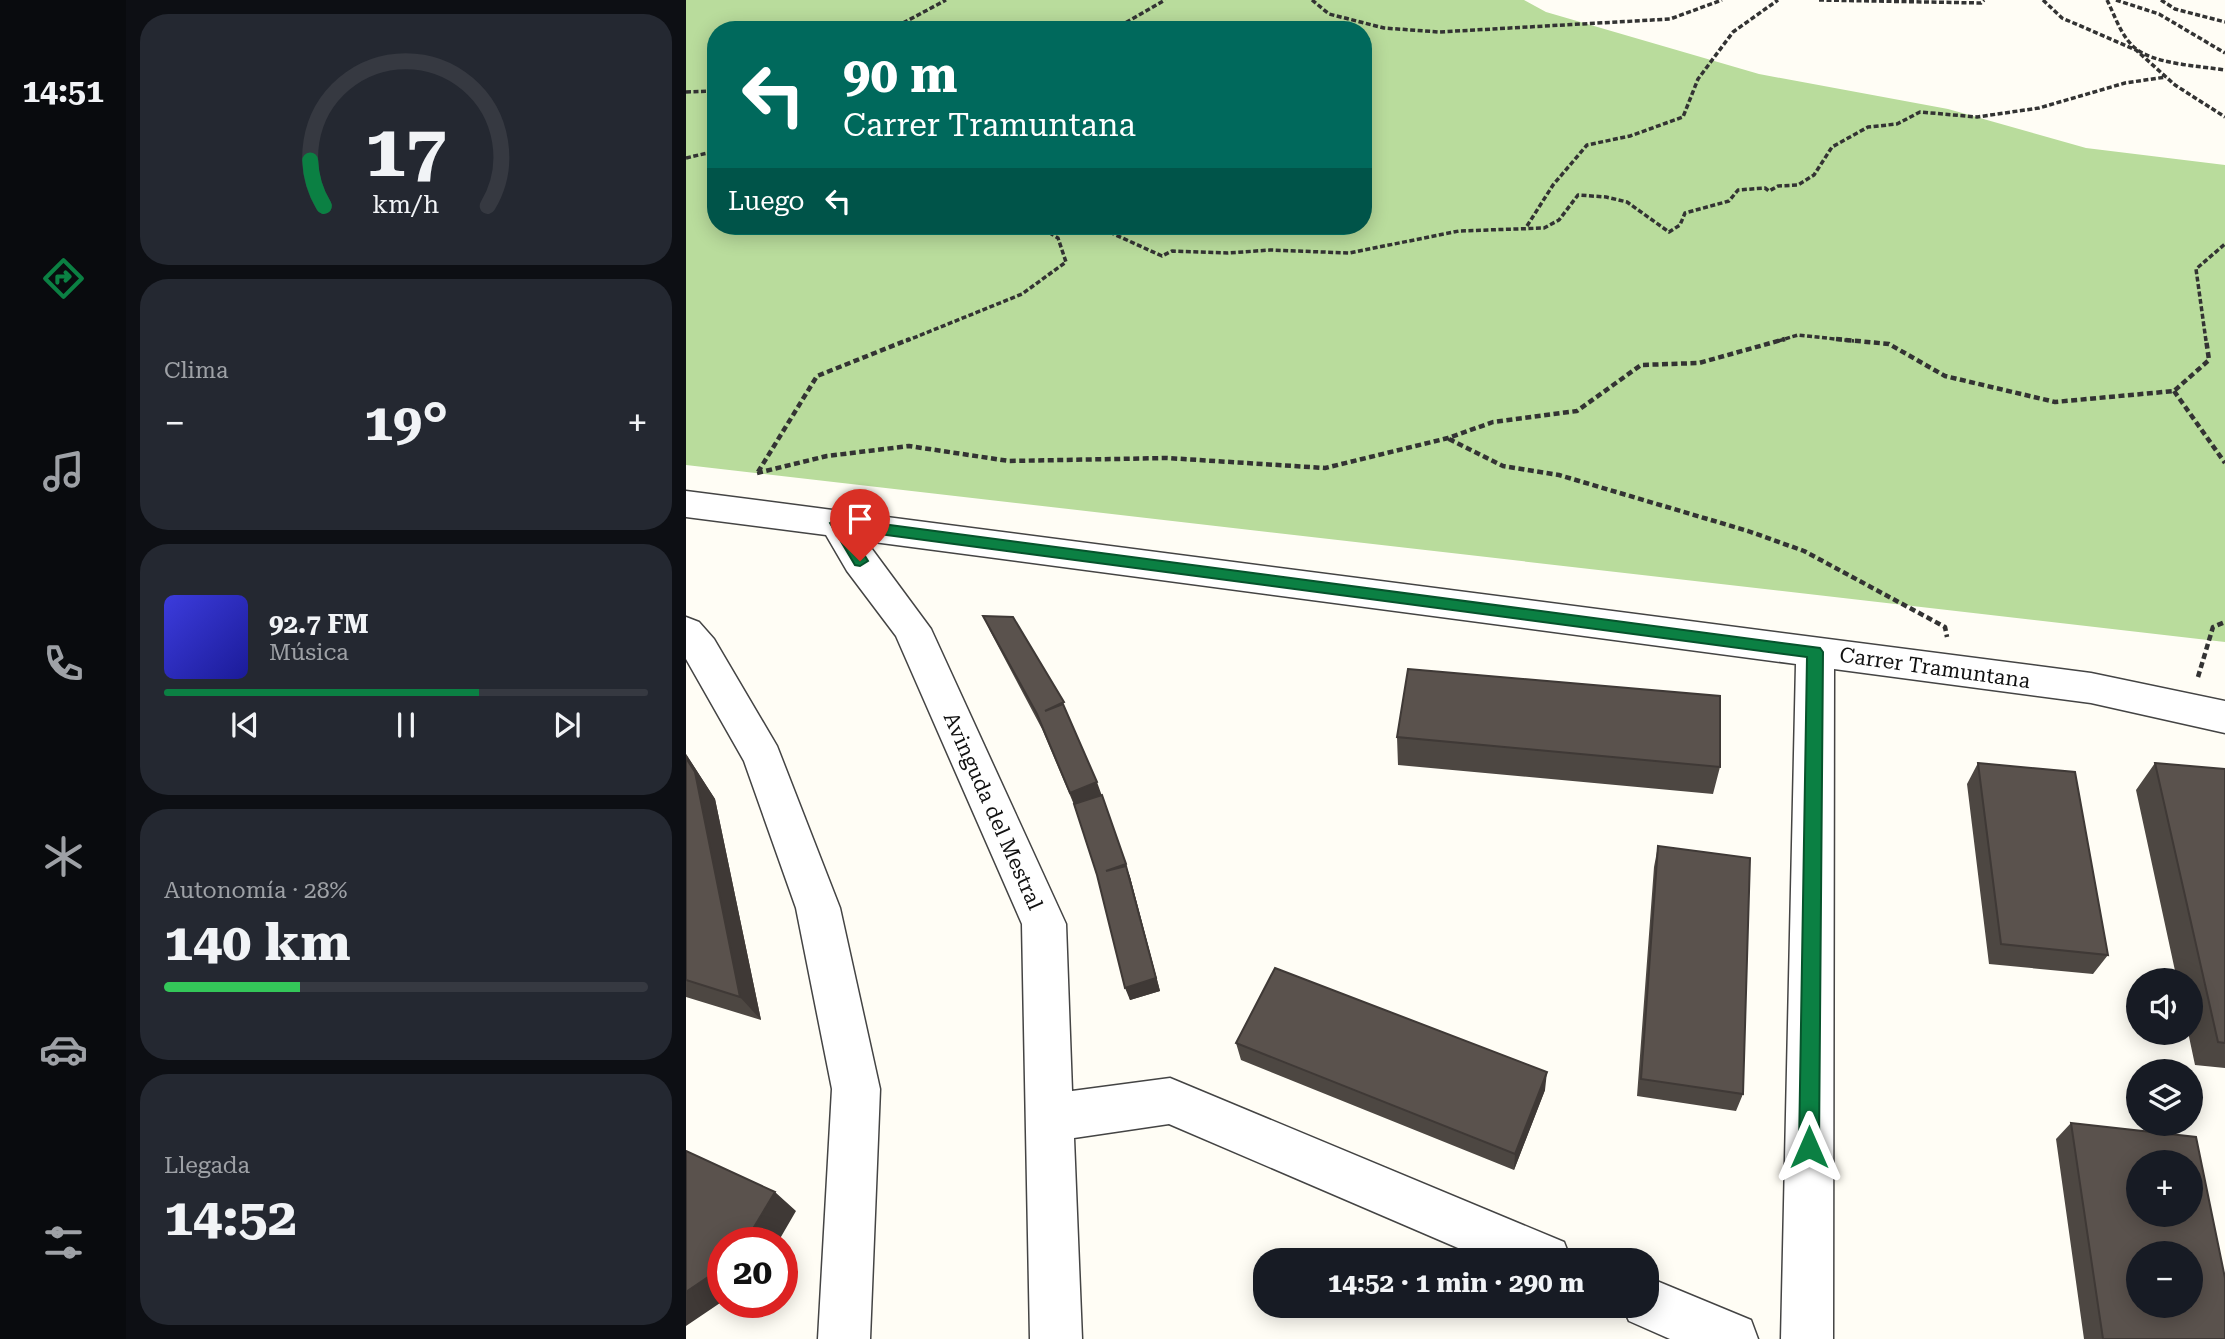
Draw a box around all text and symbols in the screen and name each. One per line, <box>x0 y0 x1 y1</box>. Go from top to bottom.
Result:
text: 90 m <box>843 47 958 104</box>
icon: left <box>728 49 819 140</box>
text: 14:51 <box>22 72 104 110</box>
text: Carrer Tramuntana <box>843 106 1136 144</box>
text: 17 <box>365 109 447 194</box>
icon: left <box>819 182 857 220</box>
text: Luego <box>728 186 805 216</box>
text: km/h <box>373 189 439 218</box>
icon: directions <box>39 254 88 303</box>
text: Clima <box>164 357 228 384</box>
text: 19° <box>364 392 448 453</box>
text: − <box>164 401 185 445</box>
text: + <box>627 401 648 445</box>
icon: music <box>39 447 88 496</box>
pin <box>830 489 890 561</box>
icon: arrive <box>841 500 879 538</box>
text: 92.7 FM <box>269 609 369 639</box>
icon: phone <box>39 639 88 688</box>
text: Música <box>269 639 349 666</box>
street label: Carrer Tramuntana <box>1838 643 2032 693</box>
icon: previous <box>226 706 264 744</box>
icon: pause <box>387 706 425 744</box>
icon: next <box>548 706 586 744</box>
street label: Avinguda del Mestral <box>939 709 1048 914</box>
icon: climate <box>39 832 88 881</box>
text: Autonomía · 28% <box>164 877 348 904</box>
text: 140 km <box>164 912 351 973</box>
map controls <box>2126 968 2203 1318</box>
button: sound <box>2126 968 2203 1045</box>
icon: car <box>39 1025 88 1074</box>
button: layers <box>2126 1059 2203 1136</box>
position arrow <box>1772 1110 1846 1184</box>
button: + <box>2126 1150 2203 1227</box>
text: Llegada <box>164 1152 250 1179</box>
text: 14:52 <box>164 1187 297 1248</box>
icon: filters <box>39 1218 88 1267</box>
speed limit sign: 20 <box>707 1227 798 1318</box>
button: − <box>2126 1241 2203 1318</box>
text: 14:52 · 1 min · 290 m <box>1328 1268 1584 1298</box>

